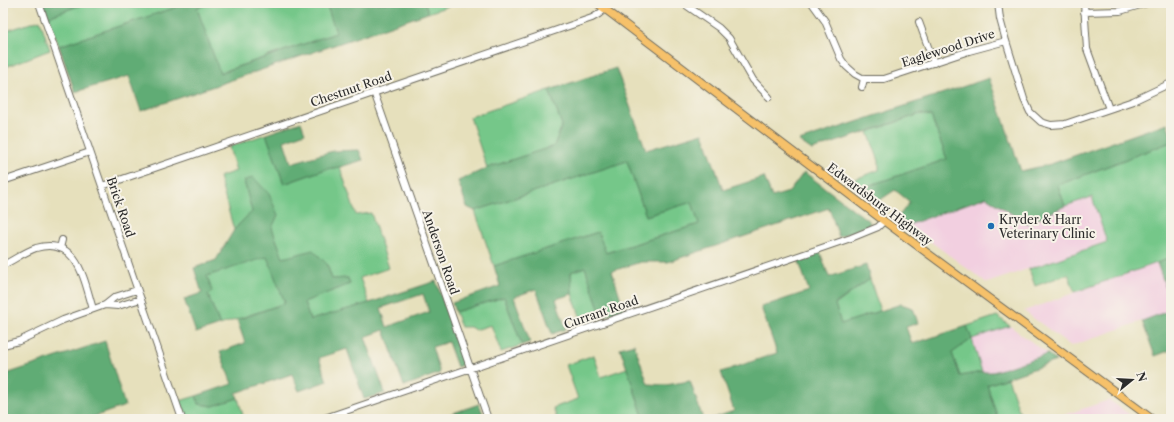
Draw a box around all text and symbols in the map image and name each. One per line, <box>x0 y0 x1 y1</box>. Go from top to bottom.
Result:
street label: Eaglewood Drive <box>900 26 997 70</box>
street label: Chestnut Road <box>308 68 394 110</box>
street label: Edwardsburg Highway <box>824 160 936 249</box>
street label: Brick Road <box>104 175 139 240</box>
street label: Anderson Road <box>419 207 463 297</box>
place label: Kryder & Harr Veterinary Clinic <box>998 212 1095 241</box>
marker: Kryder & Harr Veterinary Clinic <box>986 221 996 231</box>
street label: Currant Road <box>562 292 641 332</box>
north arrow <box>1112 360 1152 400</box>
text: N <box>1133 370 1150 384</box>

